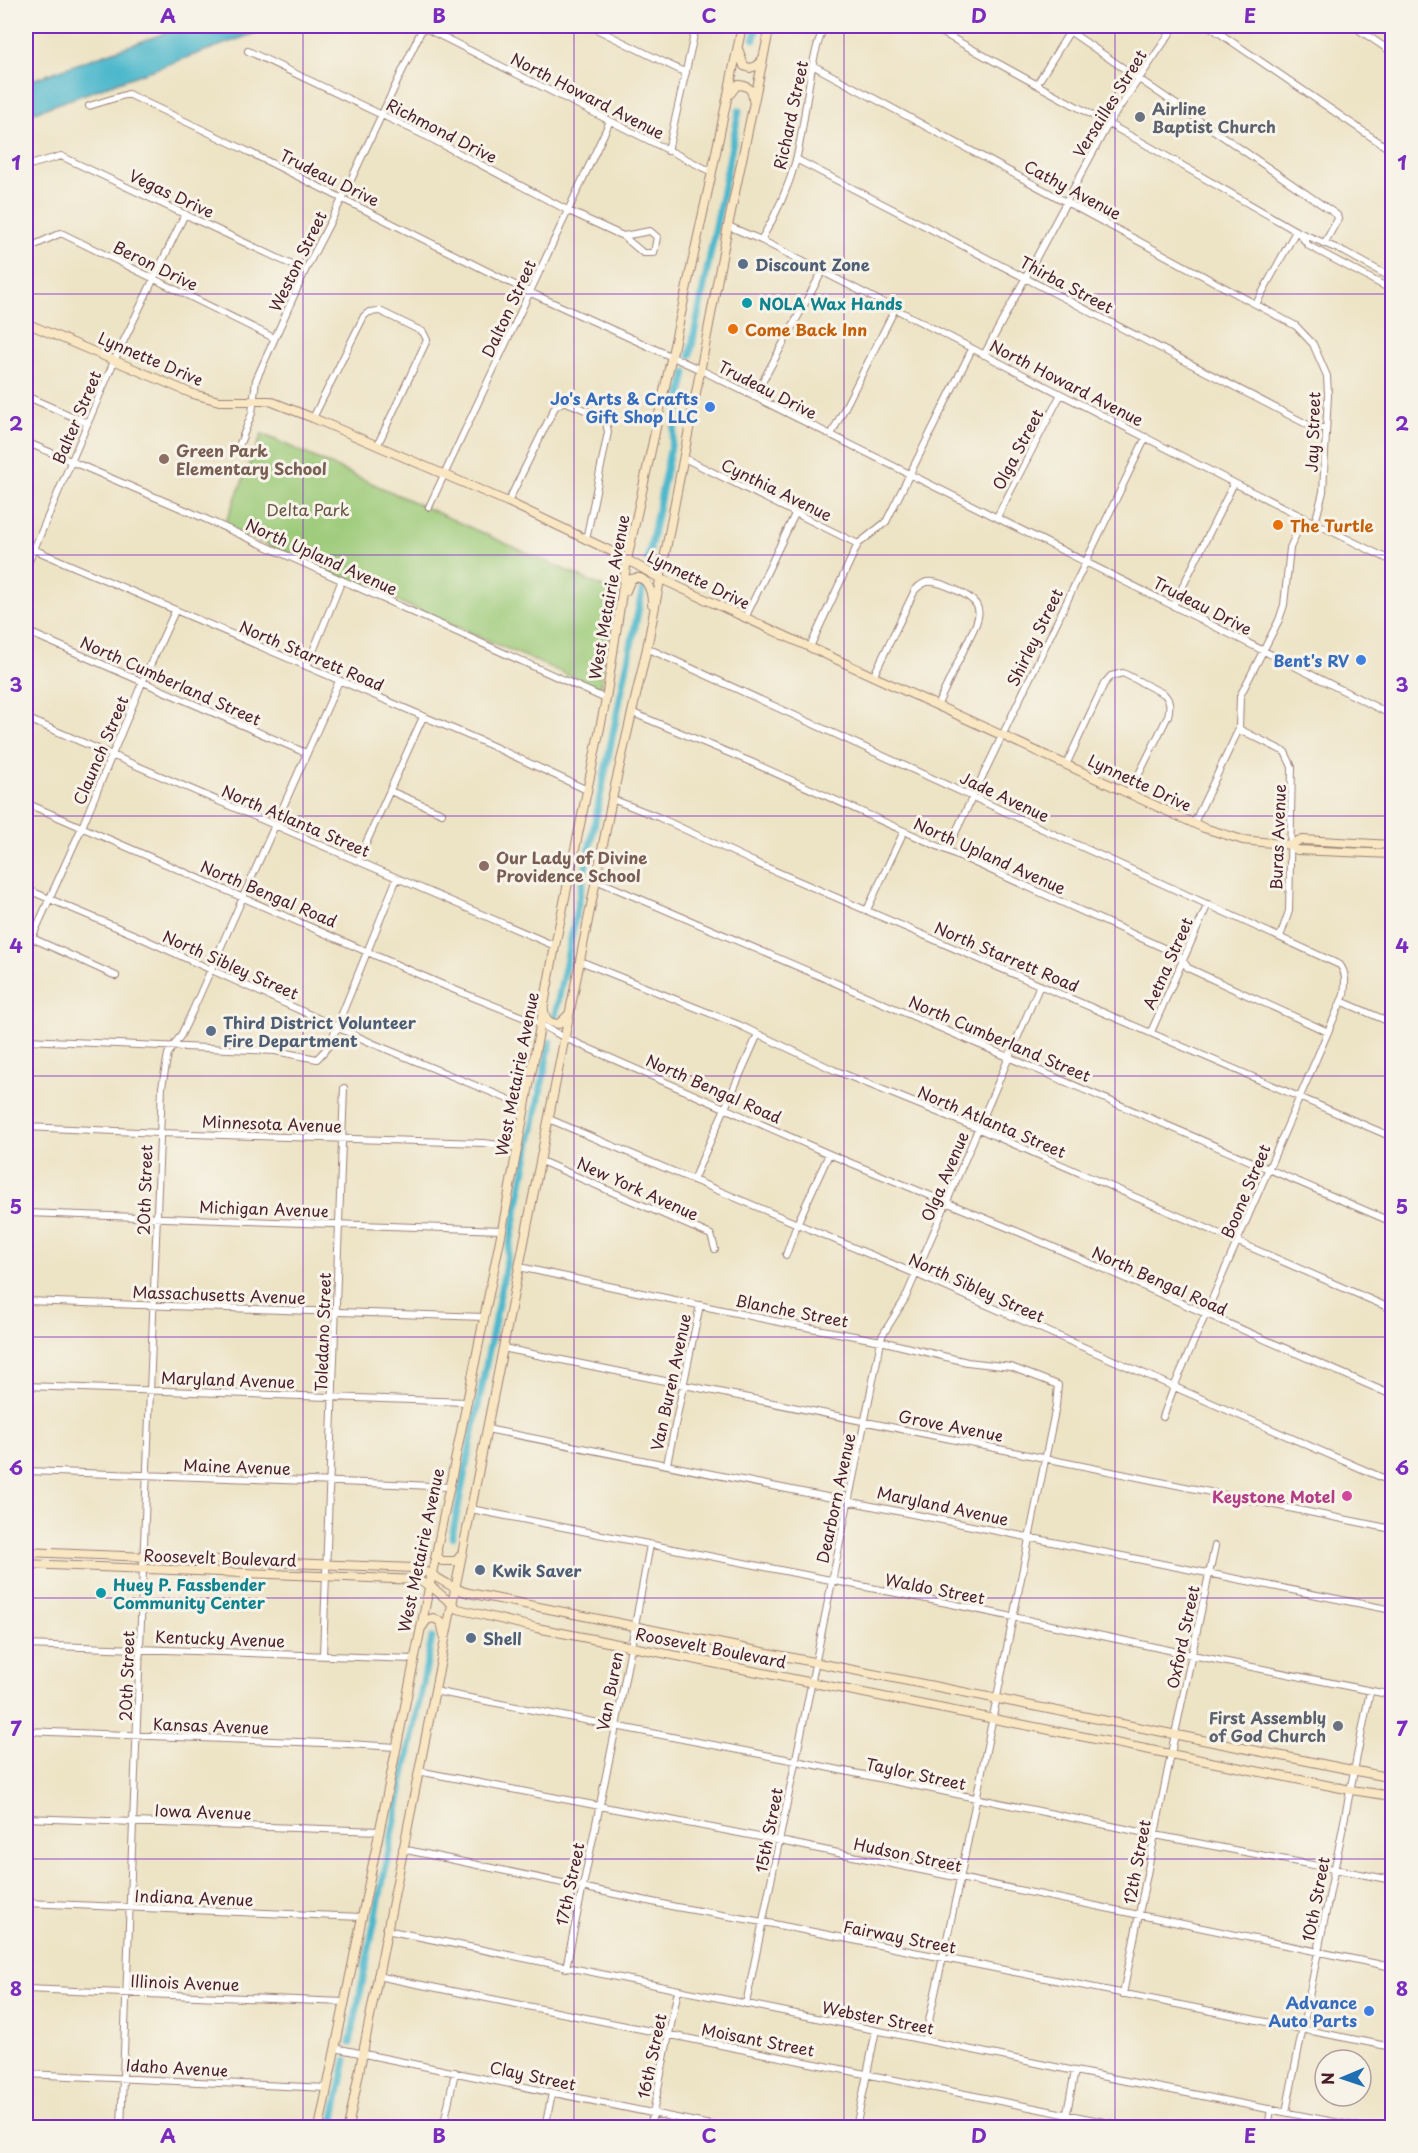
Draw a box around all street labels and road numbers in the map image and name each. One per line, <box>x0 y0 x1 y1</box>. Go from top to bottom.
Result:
street label: Versailles Street <box>1066 44 1152 162</box>
street label: North Howard Avenue <box>507 46 669 144</box>
street label: Richard Street <box>767 58 813 172</box>
street label: Richmond Drive <box>382 92 502 168</box>
street label: Trudeau Drive <box>276 142 384 212</box>
street label: Cathy Avenue <box>1020 153 1126 225</box>
street label: Vegas Drive <box>126 163 218 223</box>
street label: Weston Street <box>262 206 332 315</box>
street label: Beron Drive <box>110 234 202 296</box>
street label: Thirba Street <box>1016 249 1118 319</box>
street label: Dalton Street <box>475 255 541 361</box>
street label: Lynnette Drive <box>95 325 207 391</box>
street label: North Howard Avenue <box>986 333 1148 431</box>
street label: Trudeau Drive <box>714 354 822 424</box>
street label: Balter Street <box>46 366 107 467</box>
street label: Jay Street <box>1299 391 1325 473</box>
street label: Olga Street <box>986 404 1049 494</box>
street label: Cynthia Avenue <box>718 452 837 526</box>
street label: North Upland Avenue <box>242 512 402 600</box>
street label: West Metairie Avenue <box>582 512 634 681</box>
street label: Lynnette Drive <box>644 544 755 614</box>
street label: Trudeau Drive <box>1149 570 1257 640</box>
street label: Shirley Street <box>1000 584 1068 690</box>
street label: North Starrett Road <box>236 614 388 696</box>
street label: North Cumberland Street <box>77 629 266 731</box>
street label: Claunch Street <box>66 691 134 808</box>
street label: Lynnette Drive <box>1084 748 1196 817</box>
street label: Jade Avenue <box>956 765 1054 827</box>
street label: North Atlanta Street <box>218 778 374 862</box>
street label: Buras Avenue <box>1263 783 1291 890</box>
street label: North Upland Avenue <box>910 811 1070 899</box>
street label: North Bengal Road <box>197 853 341 933</box>
street label: Aetna Street <box>1136 913 1198 1013</box>
street label: North Starrett Road <box>931 915 1083 997</box>
street label: North Sibley Street <box>159 923 303 1005</box>
street label: West Metairie Avenue <box>488 989 544 1158</box>
street label: North Cumberland Street <box>905 989 1095 1087</box>
street label: North Bengal Road <box>642 1047 786 1129</box>
street label: North Atlanta Street <box>914 1079 1070 1163</box>
street label: Minnesota Avenue <box>202 1109 343 1137</box>
street label: Olga Avenue <box>914 1127 974 1225</box>
street label: Boone Street <box>1214 1140 1276 1242</box>
street label: 20th Street <box>130 1144 158 1236</box>
street label: New York Avenue <box>573 1150 703 1226</box>
street label: Michigan Avenue <box>199 1194 329 1222</box>
street label: North Bengal Road <box>1088 1239 1232 1321</box>
street label: North Sibley Street <box>905 1246 1049 1328</box>
street label: Toledano Street <box>308 1272 336 1392</box>
street label: Massachusetts Avenue <box>132 1279 306 1309</box>
street label: Blanche Street <box>733 1287 851 1333</box>
street label: Van Buren Avenue <box>644 1311 696 1453</box>
street label: Maryland Avenue <box>161 1365 296 1393</box>
street label: Grove Avenue <box>897 1403 1005 1447</box>
street label: Dearborn Avenue <box>810 1431 861 1565</box>
street label: Maine Avenue <box>183 1452 291 1480</box>
street label: West Metairie Avenue <box>391 1466 449 1634</box>
street label: Maryland Avenue <box>875 1479 1011 1531</box>
street label: Roosevelt Boulevard <box>143 1542 297 1572</box>
street label: Waldo Street <box>883 1567 987 1610</box>
street label: Oxford Street <box>1159 1583 1205 1691</box>
street label: Roosevelt Boulevard <box>634 1621 789 1673</box>
street label: Kentucky Avenue <box>155 1624 286 1652</box>
street label: 20th Street <box>112 1630 140 1722</box>
street label: Van Buren <box>590 1649 628 1733</box>
street label: Kansas Avenue <box>153 1711 270 1739</box>
street label: Taylor Street <box>864 1751 969 1795</box>
street label: 15th Street <box>748 1785 788 1875</box>
street label: Iowa Avenue <box>154 1797 252 1825</box>
street label: 12th Street <box>1116 1817 1156 1907</box>
street label: Hudson Street <box>852 1831 965 1877</box>
street label: 17th Street <box>548 1840 590 1928</box>
street label: 10th Street <box>1295 1854 1335 1944</box>
street label: Indiana Avenue <box>134 1883 254 1911</box>
street label: Fairway Street <box>842 1913 959 1959</box>
street label: Illinois Avenue <box>130 1968 240 1996</box>
street label: Webster Street <box>820 1994 936 2040</box>
street label: 16th Street <box>630 2011 672 2101</box>
street label: Moisant Street <box>700 2016 816 2062</box>
street label: Idaho Avenue <box>125 2052 229 2082</box>
street label: Clay Street <box>488 2054 579 2096</box>

